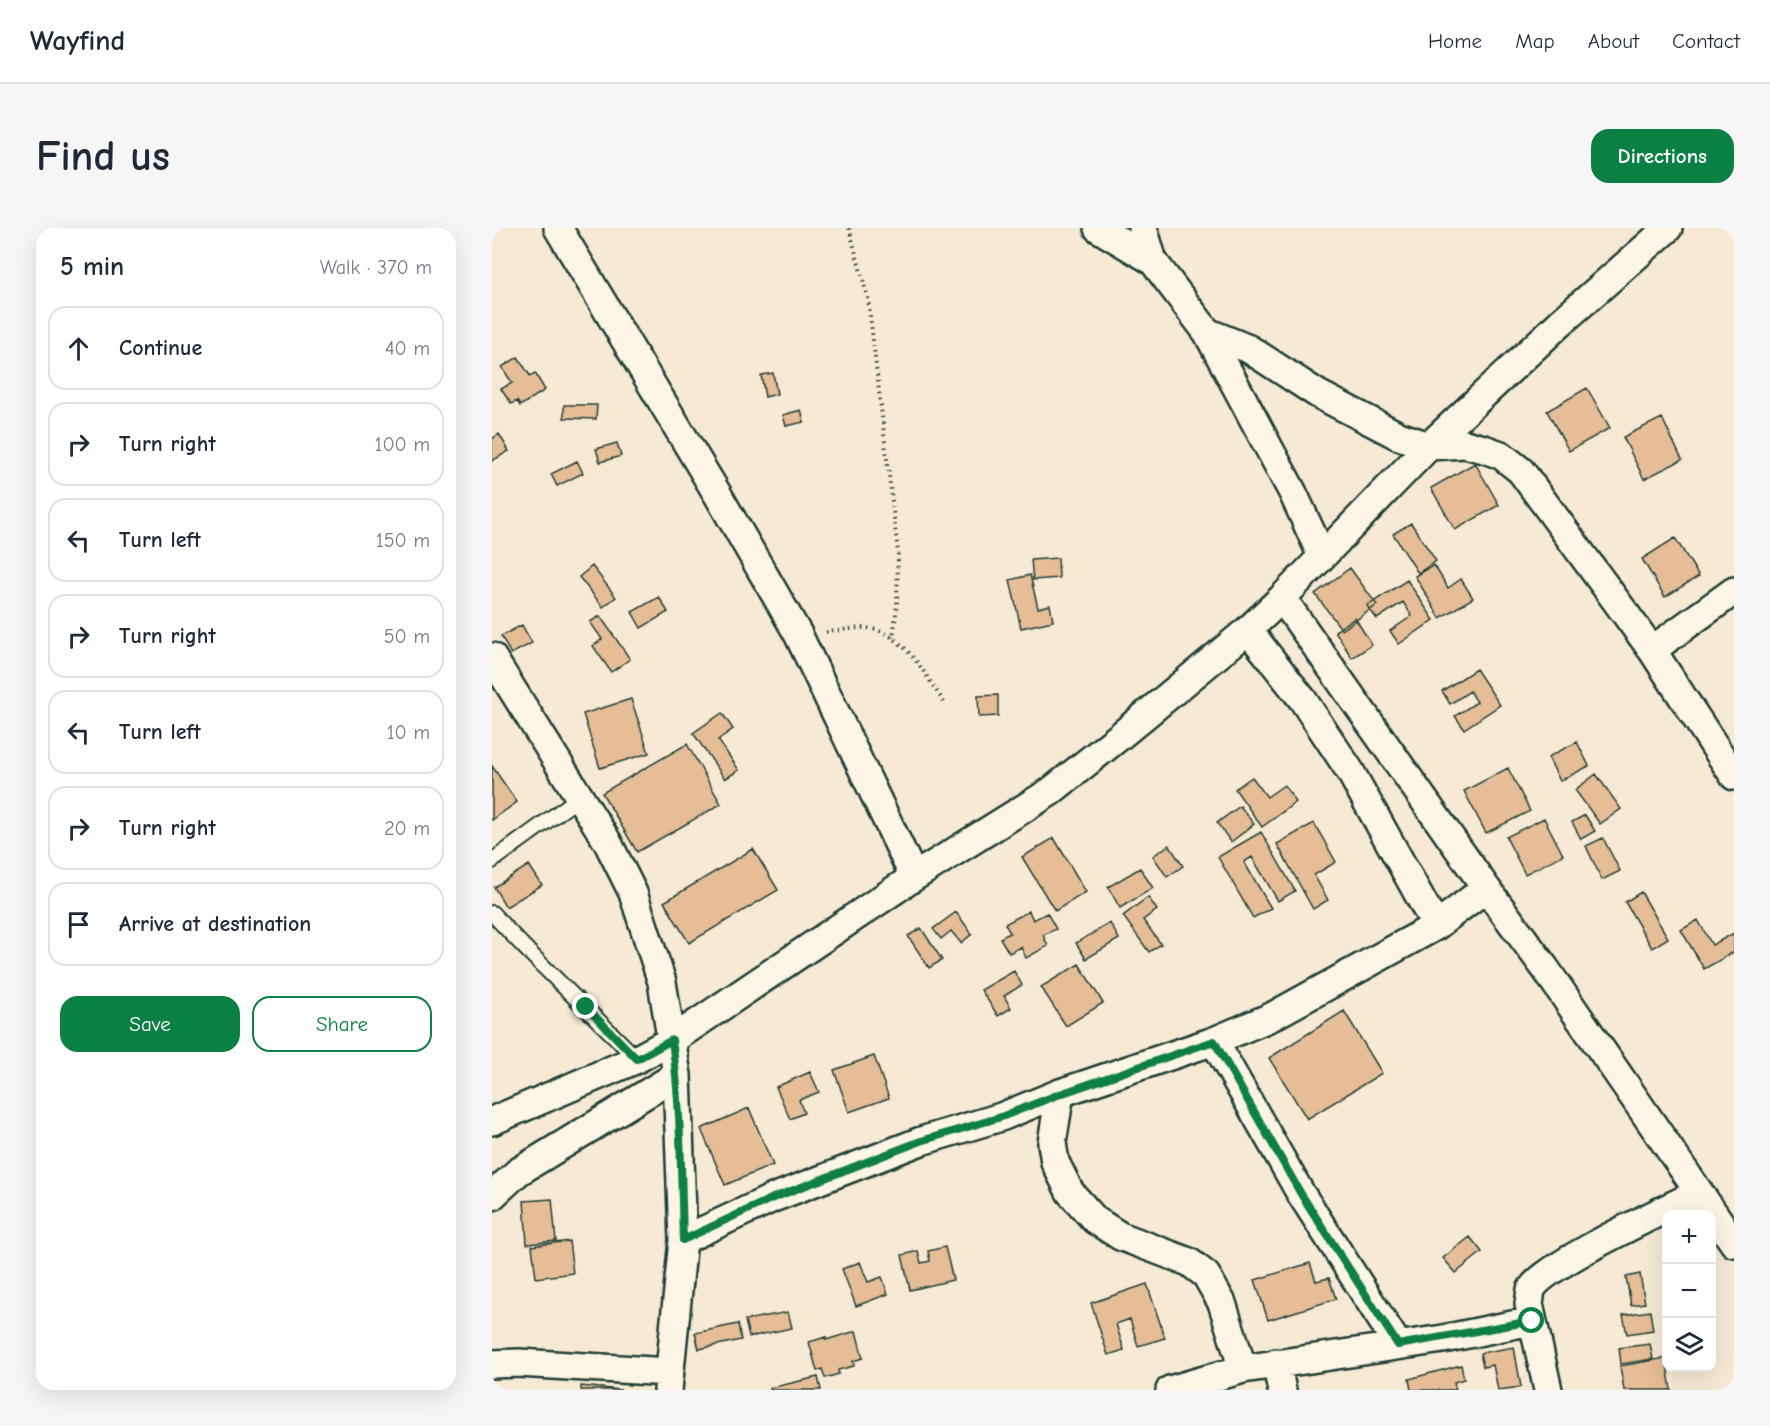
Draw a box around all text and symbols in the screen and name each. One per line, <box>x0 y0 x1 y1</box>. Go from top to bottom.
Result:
text: Wayfind <box>30 25 125 57</box>
text: Home <box>1428 29 1482 53</box>
text: Map <box>1515 29 1555 53</box>
text: About <box>1588 29 1639 53</box>
text: Contact <box>1672 29 1740 53</box>
button: Directions <box>1591 129 1734 183</box>
text: Find us <box>36 132 170 181</box>
text: 5 min <box>60 252 124 282</box>
text: Walk · 370 m <box>320 256 432 279</box>
icon: ahead <box>62 332 95 365</box>
text: Continue <box>119 335 202 361</box>
text: 40 m <box>385 337 430 360</box>
icon: right <box>62 428 95 461</box>
text: Turn right <box>119 431 216 457</box>
text: 100 m <box>375 433 430 456</box>
icon: left <box>62 524 95 557</box>
text: Turn left <box>119 527 201 553</box>
text: 150 m <box>376 529 430 552</box>
icon: right <box>62 620 95 653</box>
text: Turn right <box>119 623 216 649</box>
text: 50 m <box>384 625 430 648</box>
icon: left <box>62 716 95 749</box>
text: Turn left <box>119 719 201 745</box>
text: 10 m <box>387 721 430 744</box>
icon: right <box>62 812 95 845</box>
text: Turn right <box>119 815 216 841</box>
text: 20 m <box>384 817 430 840</box>
icon: arrive <box>62 908 95 941</box>
text: Arrive at destination <box>119 911 311 937</box>
route end <box>572 993 598 1019</box>
button: Save <box>60 996 240 1052</box>
button: Share <box>252 996 432 1052</box>
map controls <box>1662 1210 1716 1372</box>
button: + <box>1662 1210 1716 1264</box>
button: − <box>1662 1264 1716 1318</box>
route start <box>1518 1307 1544 1333</box>
button: layers <box>1662 1318 1716 1372</box>

